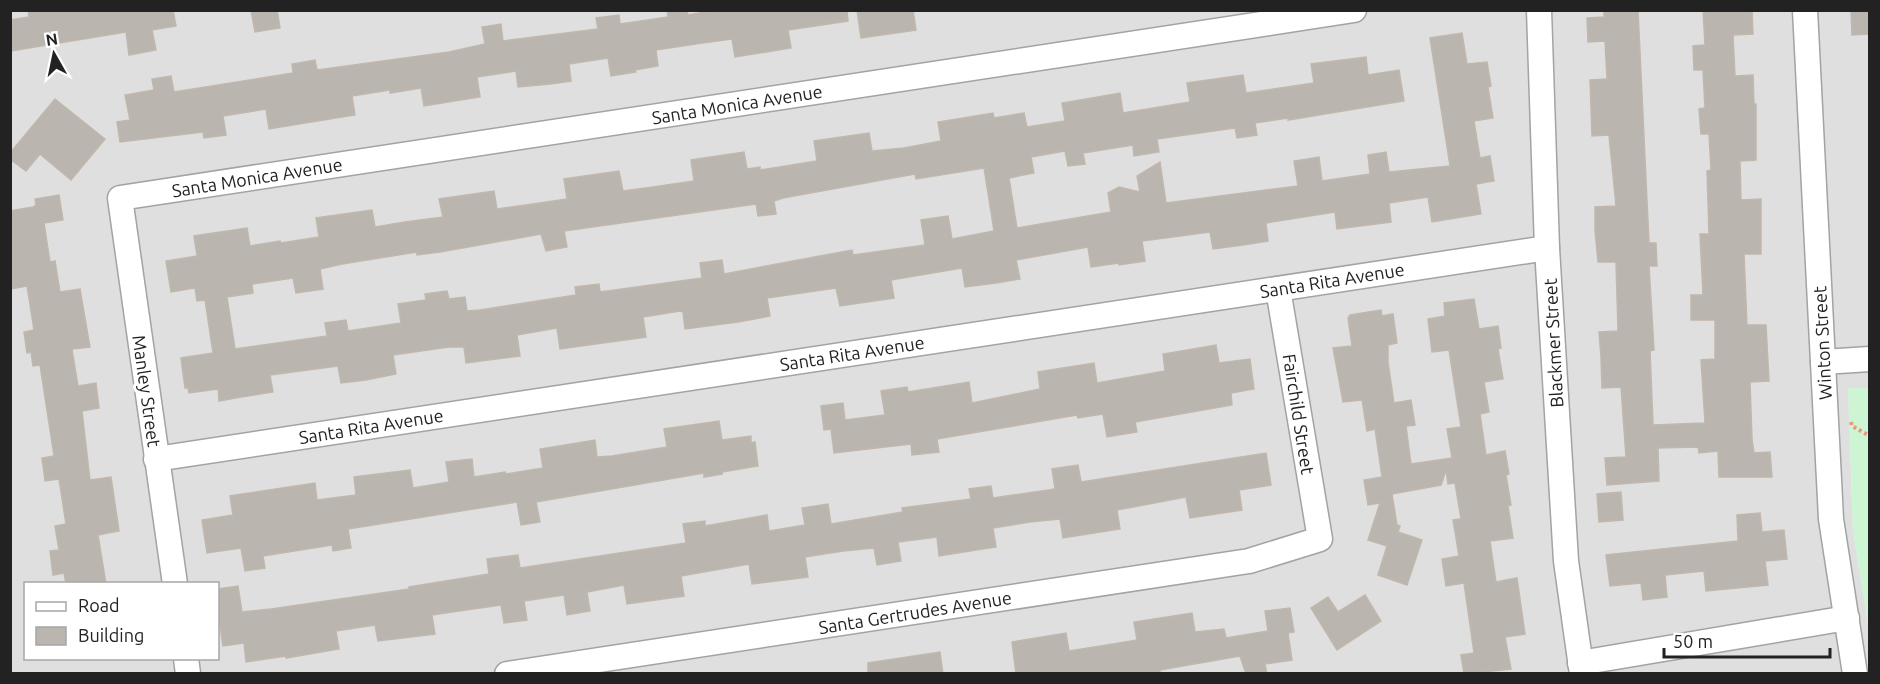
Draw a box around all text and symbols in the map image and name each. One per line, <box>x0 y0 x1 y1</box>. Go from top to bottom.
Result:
north arrow <box>24 24 84 84</box>
text: N <box>44 29 59 49</box>
street label: Santa Monica Avenue <box>650 81 824 127</box>
street label: Santa Monica Avenue <box>170 154 344 200</box>
street label: Santa Rita Avenue <box>1258 259 1406 301</box>
street label: Blackmer Street <box>1540 278 1566 408</box>
street label: Winton Street <box>1809 286 1835 400</box>
street label: Santa Rita Avenue <box>778 332 926 374</box>
street label: Manley Street <box>129 334 165 448</box>
street label: Fairchild Street <box>1280 352 1318 476</box>
street label: Santa Rita Avenue <box>297 405 445 447</box>
legend <box>24 582 219 660</box>
street label: Santa Gertrudes Avenue <box>817 587 1013 637</box>
text: Road <box>78 595 120 615</box>
scale bar <box>1664 621 1830 659</box>
text: Building <box>78 625 144 645</box>
text: 50 m <box>1673 631 1713 651</box>

